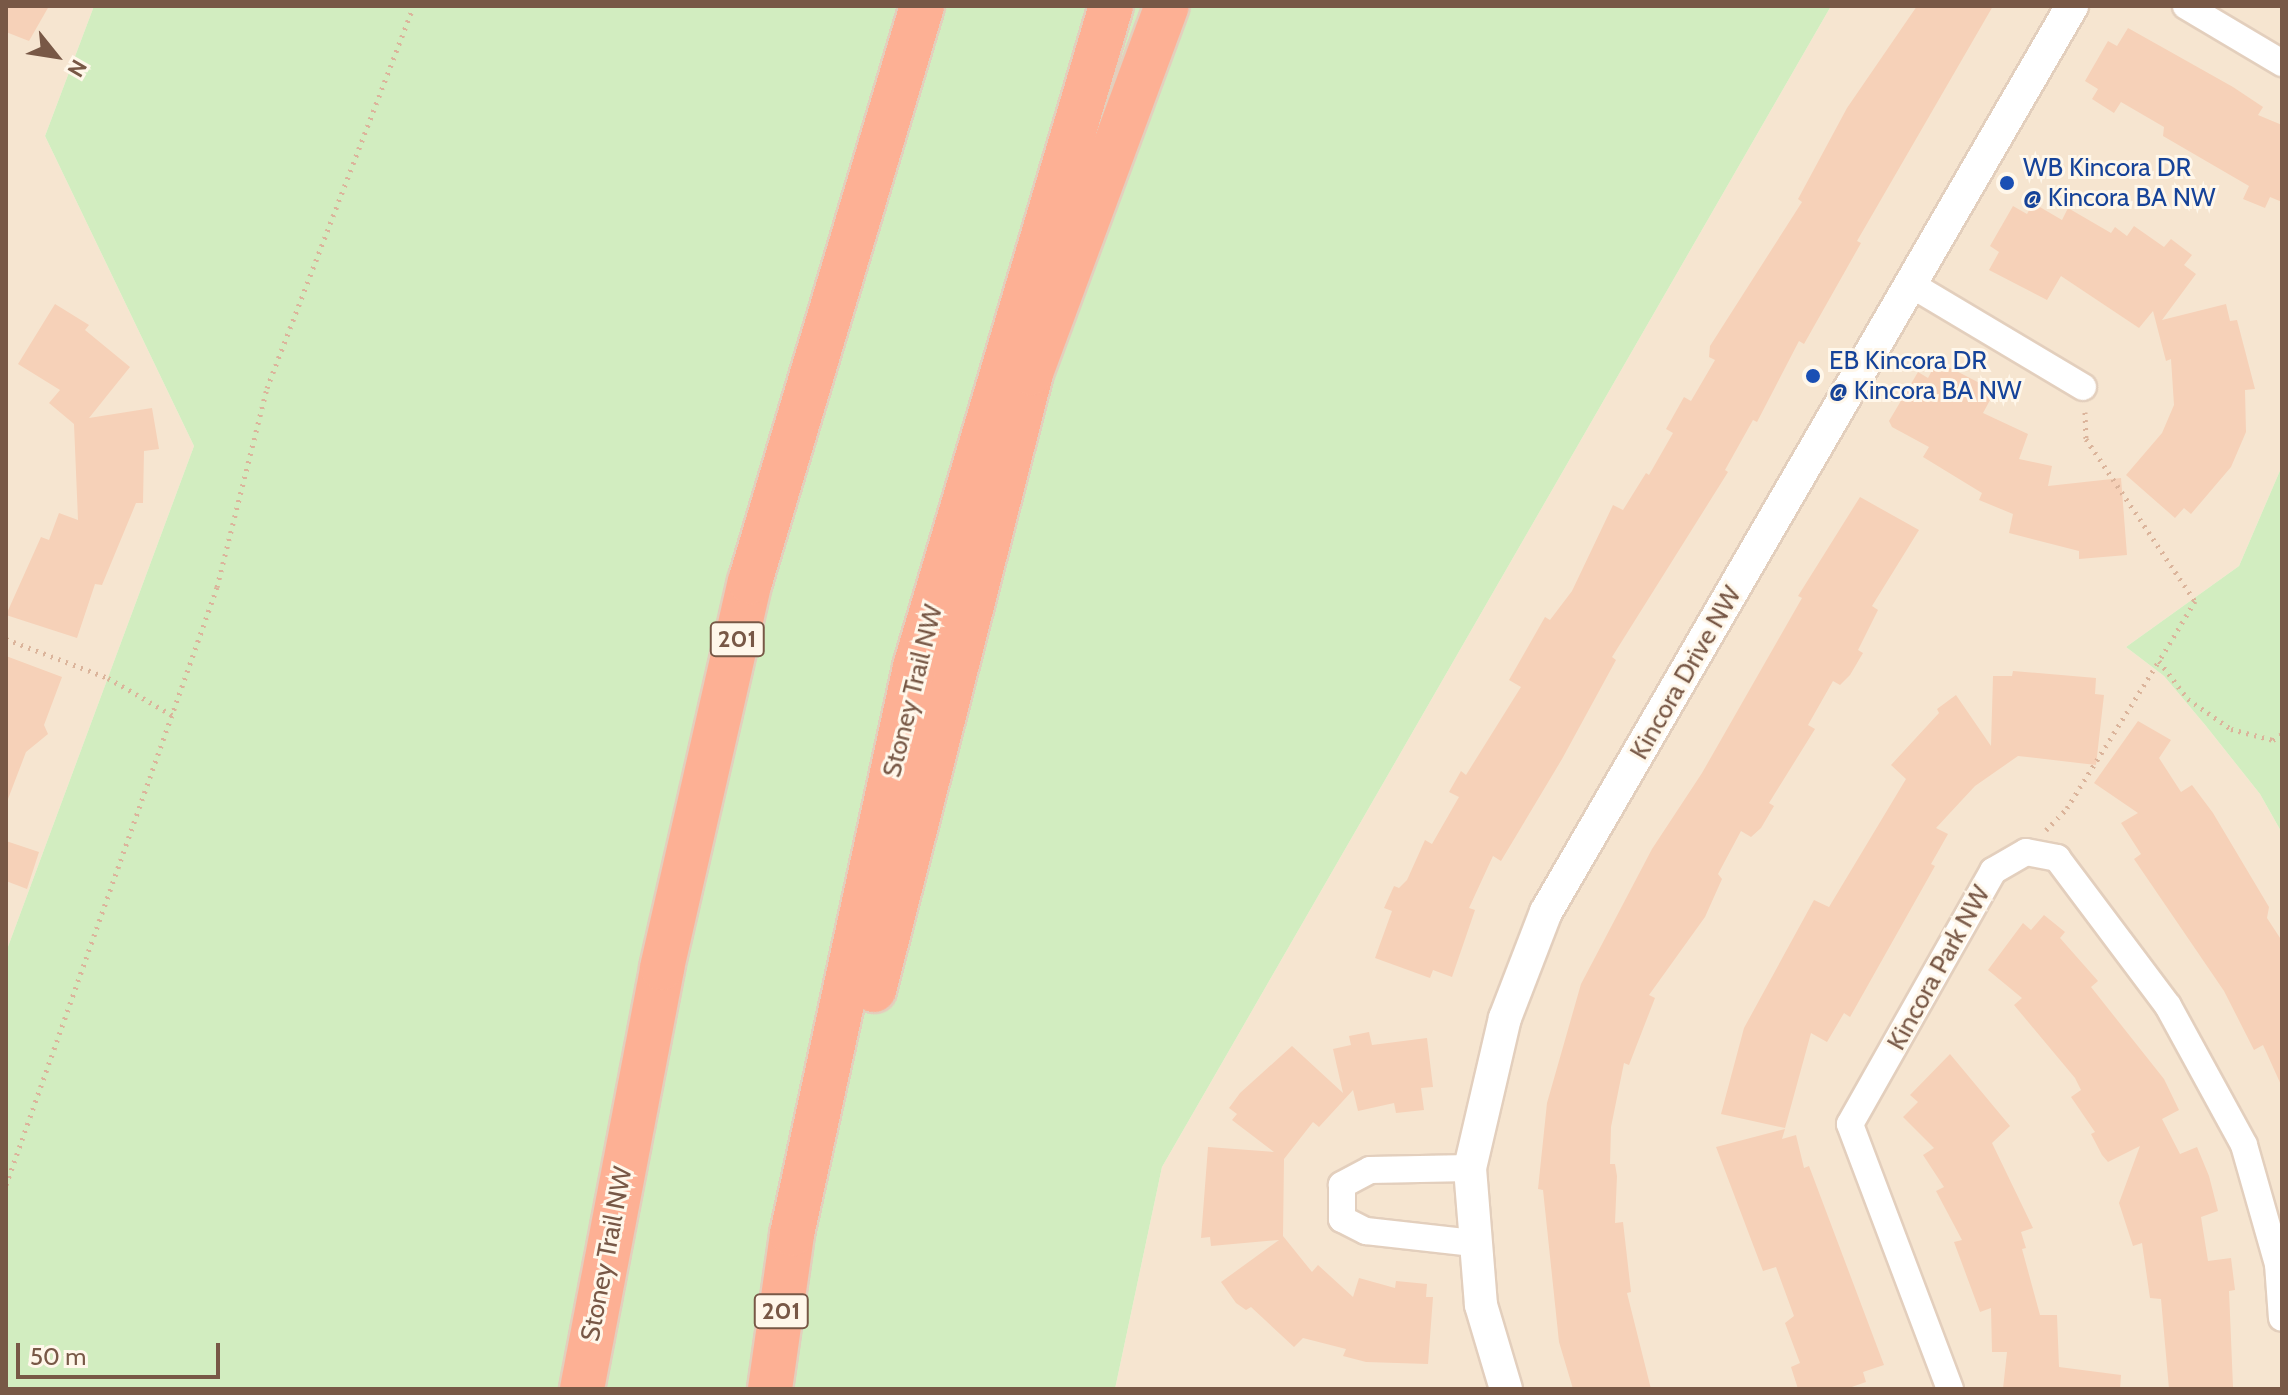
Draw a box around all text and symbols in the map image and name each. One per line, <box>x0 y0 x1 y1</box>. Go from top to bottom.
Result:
north arrow <box>16 16 96 96</box>
text: N <box>62 55 93 82</box>
place label: WB Kincora DR @ Kincora BA NW <box>2023 152 2216 214</box>
marker: WB Kincora DR @ Kincora BA NW <box>1998 174 2016 192</box>
place label: EB Kincora DR @ Kincora BA NW <box>1829 345 2022 406</box>
marker: EB Kincora DR @ Kincora BA NW <box>1804 367 1822 385</box>
street label: Kincora Drive NW <box>1624 581 1748 765</box>
street label: Stoney Trail NW <box>876 601 950 781</box>
road number: 201 <box>709 619 765 659</box>
street label: Kincora Park NW <box>1881 880 1997 1056</box>
street label: Stoney Trail NW <box>575 1164 639 1344</box>
road number: 201 <box>753 1291 809 1331</box>
scale bar <box>20 1327 224 1377</box>
text: 50 m <box>30 1342 86 1371</box>

